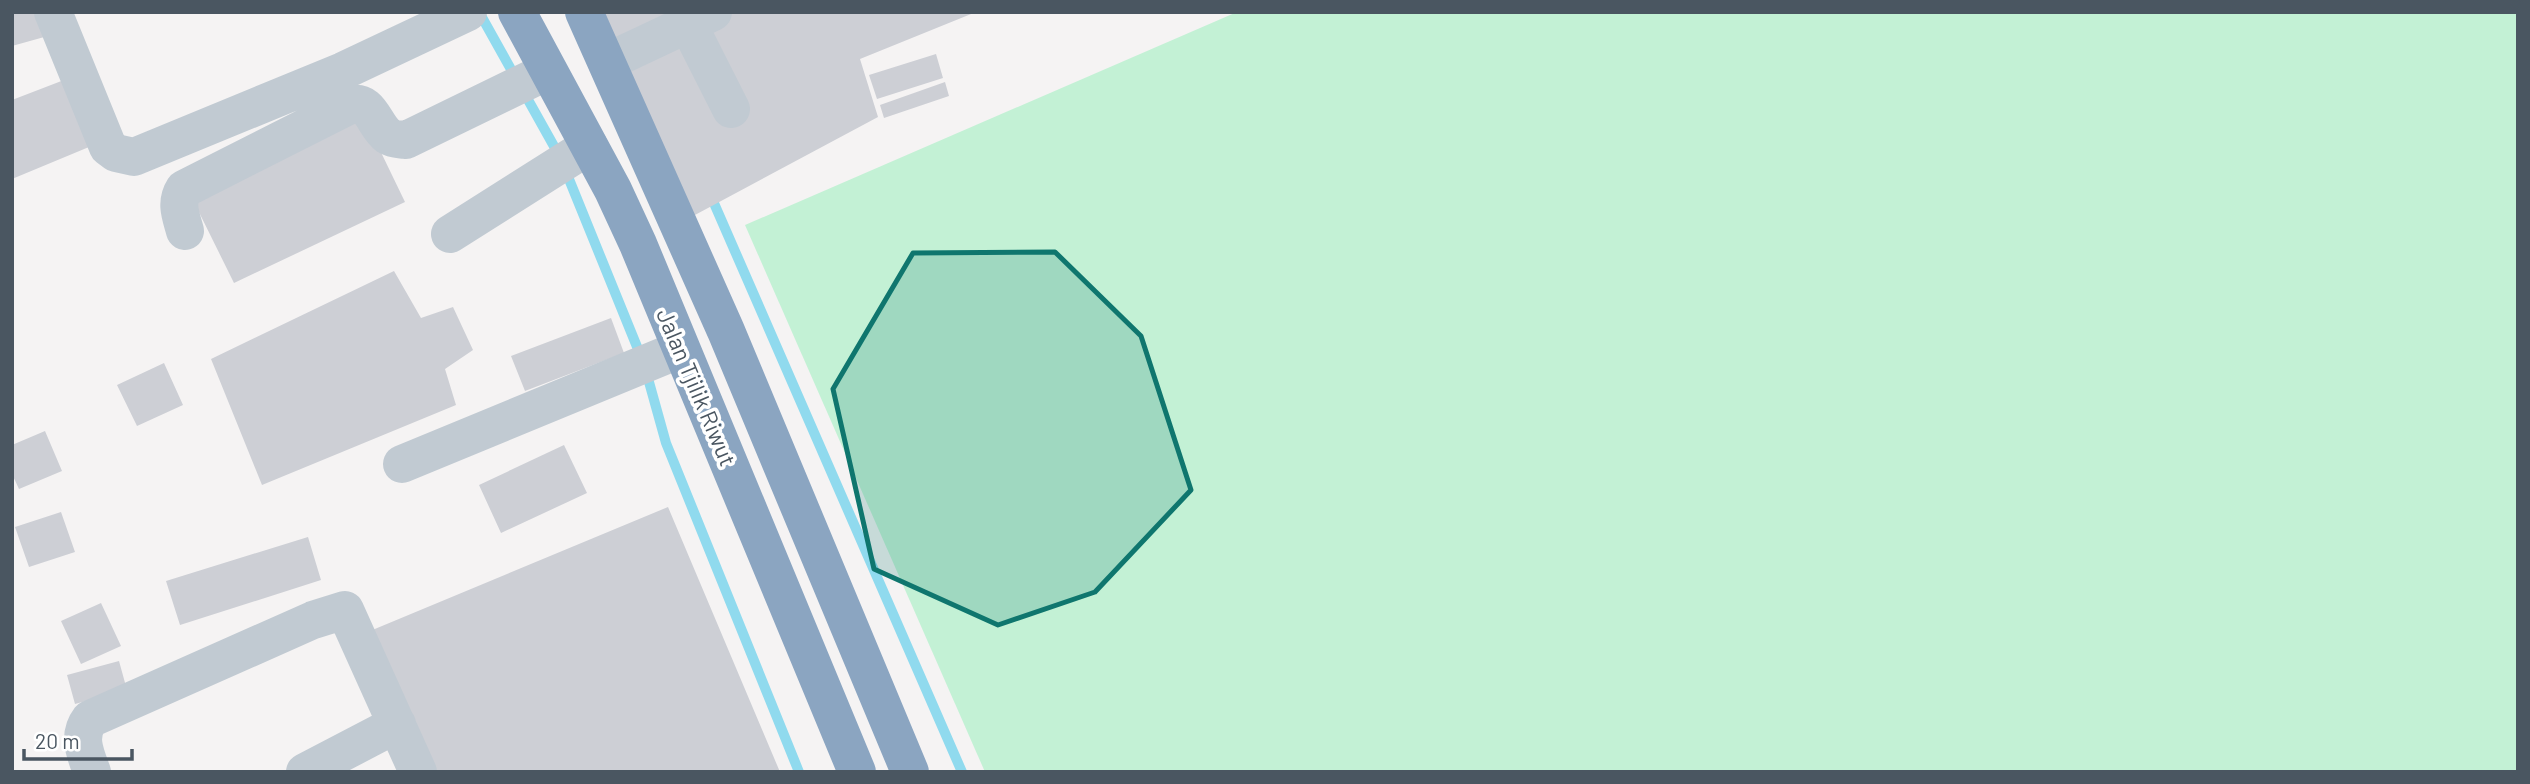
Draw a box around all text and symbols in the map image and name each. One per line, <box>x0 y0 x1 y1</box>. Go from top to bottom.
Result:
street label: Jalan Tjilik Riwut <box>651 304 743 470</box>
scale bar <box>24 718 133 762</box>
text: 20 m <box>35 728 80 753</box>

